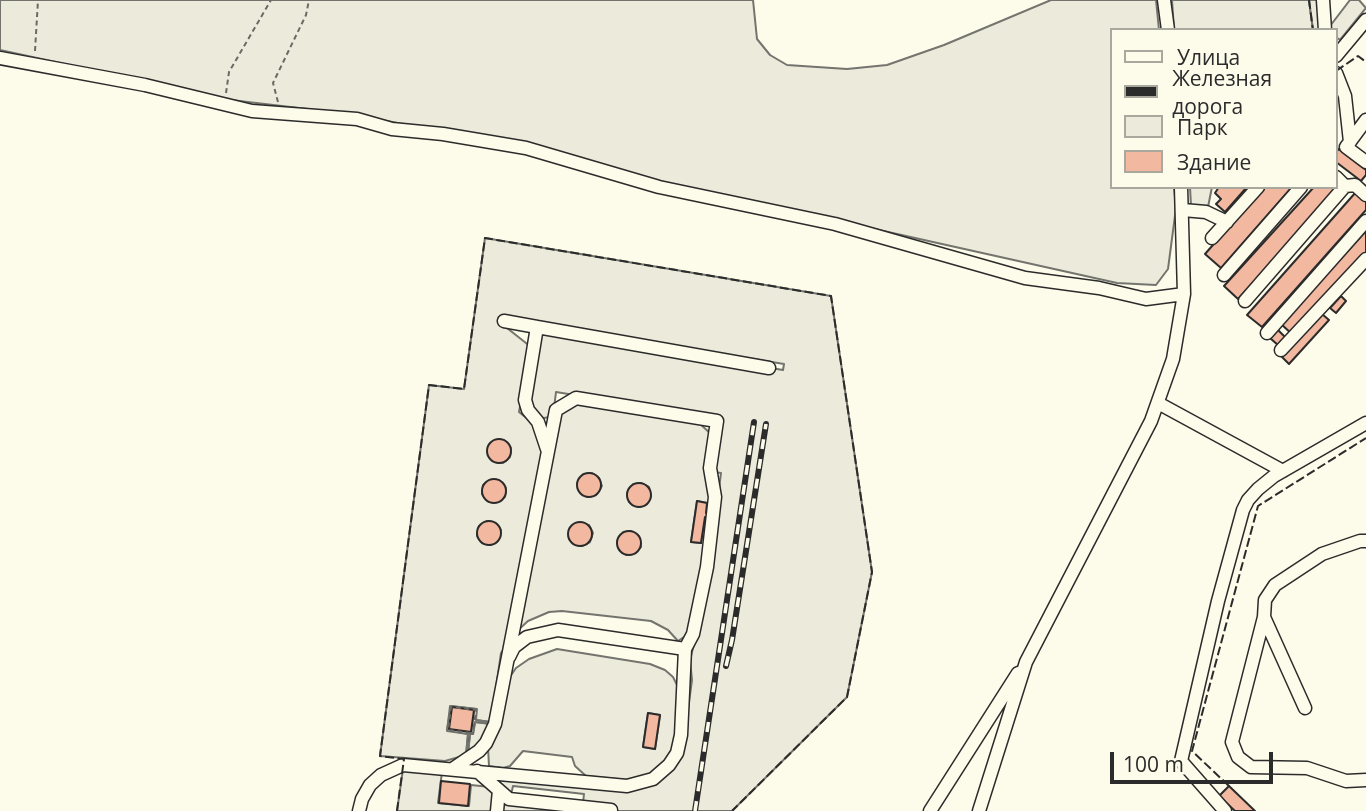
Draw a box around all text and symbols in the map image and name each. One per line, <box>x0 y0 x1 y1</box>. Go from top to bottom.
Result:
legend <box>1110 28 1338 189</box>
text: Улица <box>1177 43 1240 71</box>
text: Железная дорога <box>1172 64 1272 120</box>
text: Парк <box>1177 113 1228 141</box>
text: Здание <box>1177 148 1251 176</box>
scale bar <box>1114 738 1277 782</box>
text: 100 m <box>1123 750 1184 778</box>

